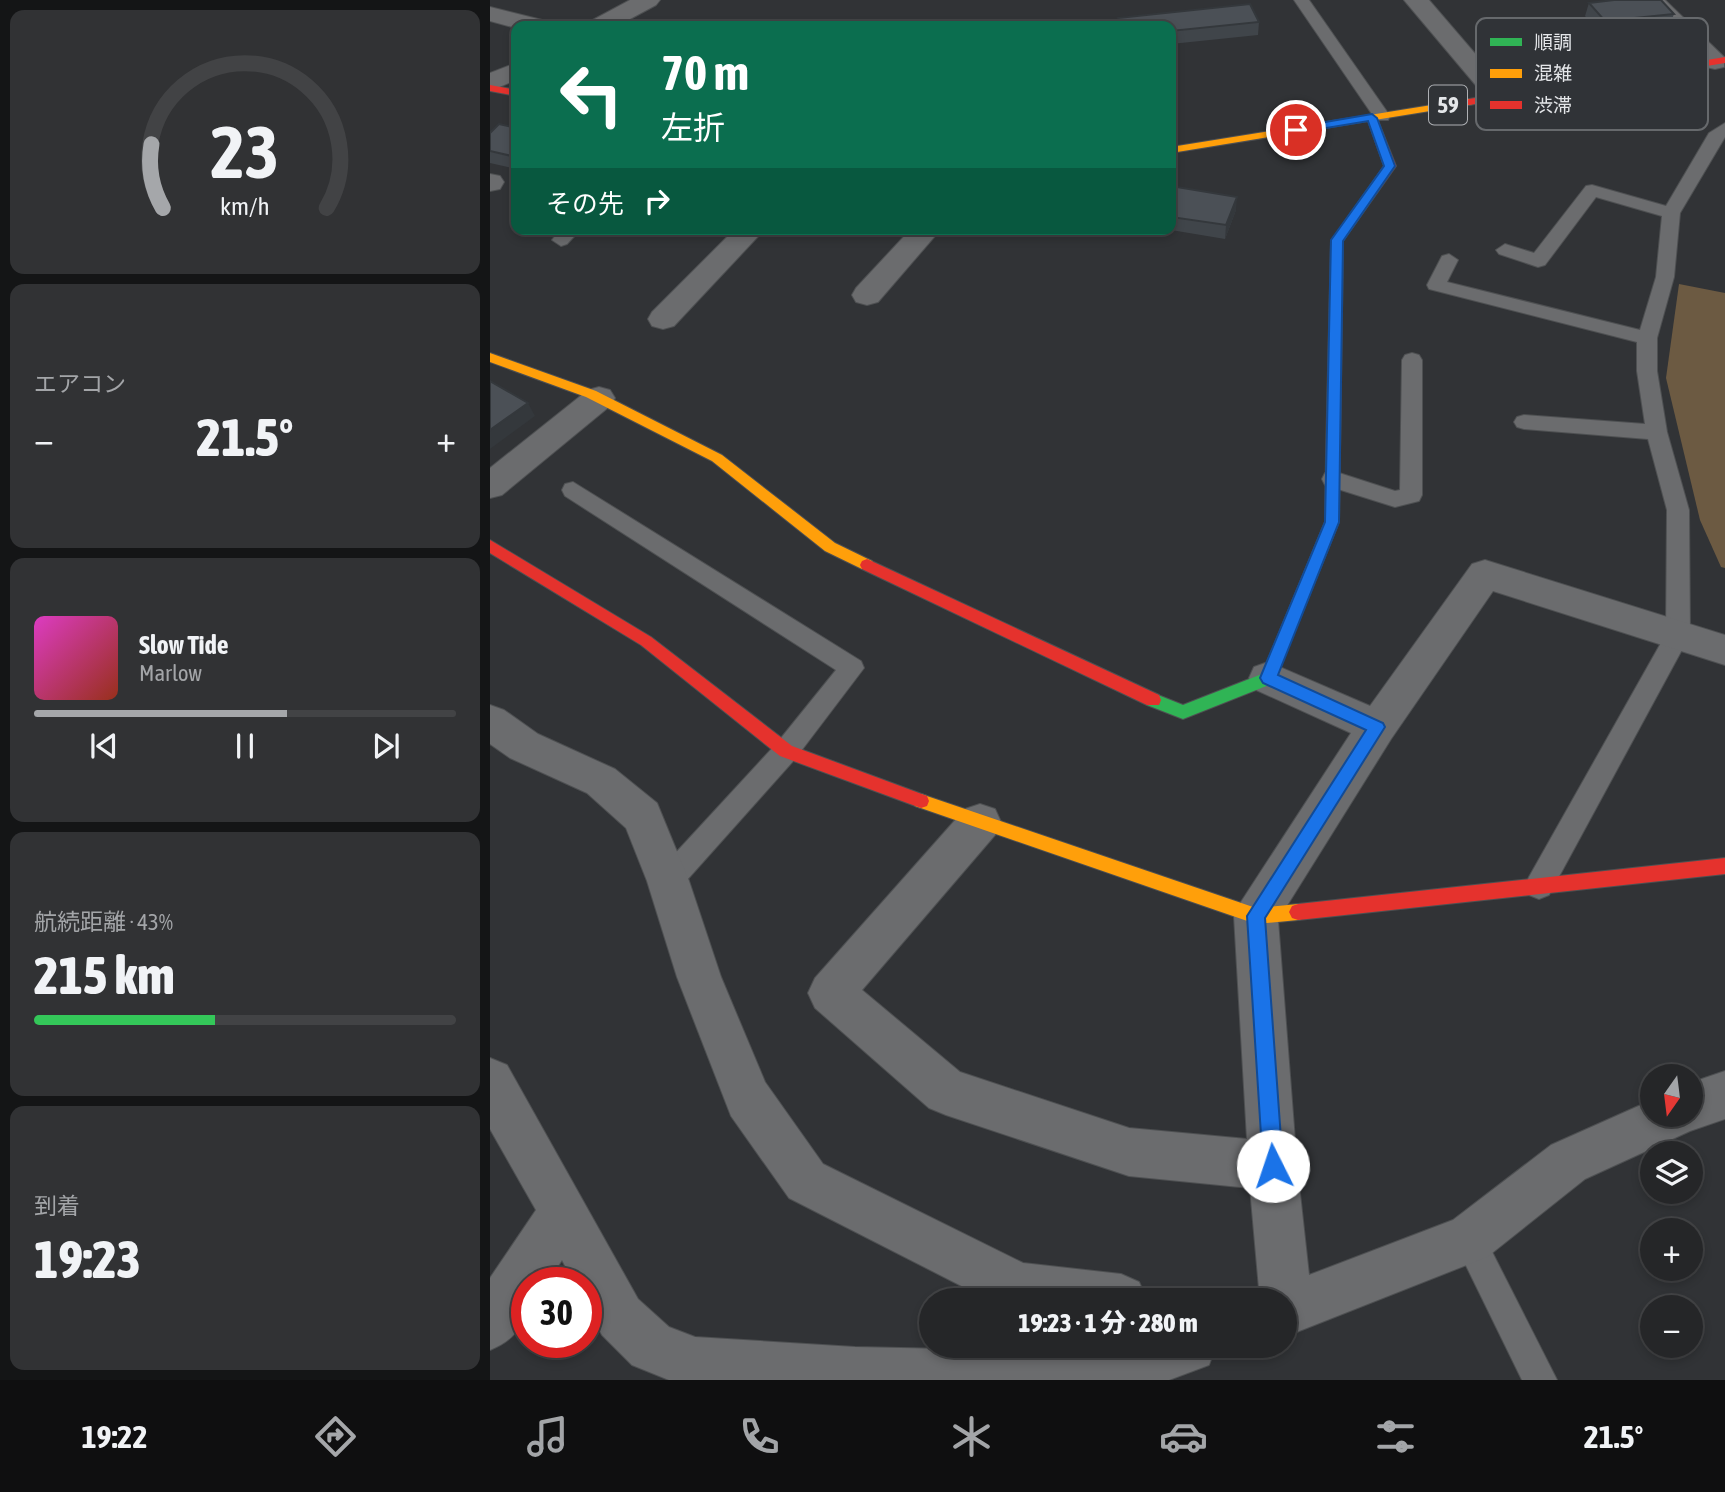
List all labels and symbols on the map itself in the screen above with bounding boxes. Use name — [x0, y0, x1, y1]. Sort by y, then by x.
legend — [1476, 18, 1708, 130]
text: 順調 — [1534, 31, 1572, 53]
text: 混雑 — [1534, 62, 1572, 84]
road number: 59 — [1429, 86, 1467, 124]
text: 渋滞 — [1534, 94, 1572, 116]
pin — [1266, 100, 1326, 160]
north arrow — [1640, 1064, 1703, 1127]
position arrow — [1236, 1129, 1310, 1203]
speed limit sign: 30 — [511, 1267, 602, 1358]

